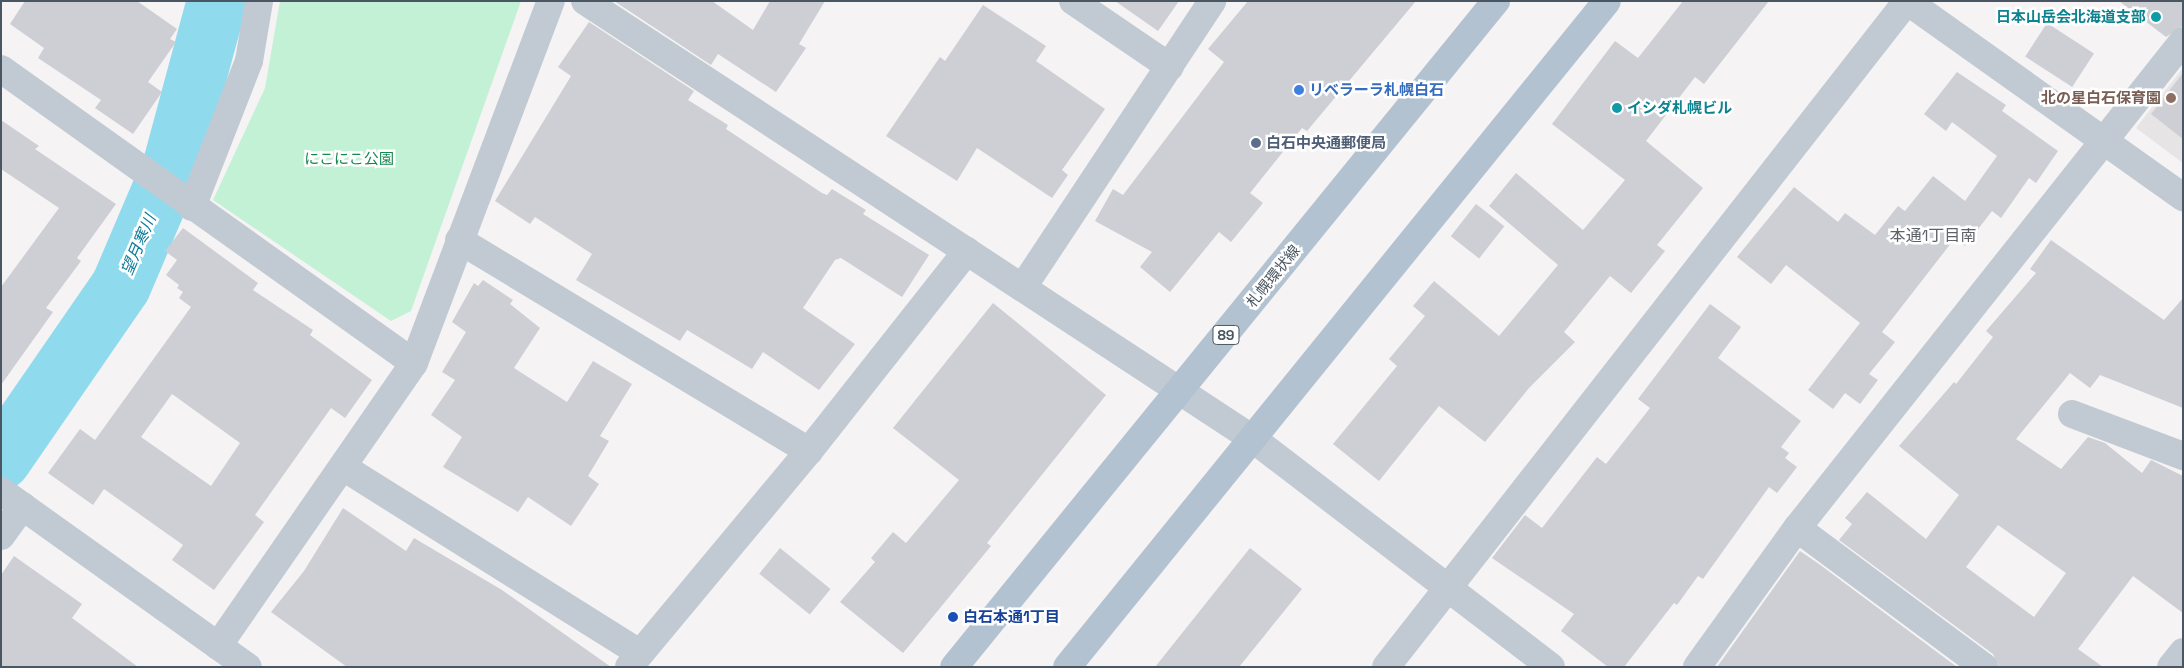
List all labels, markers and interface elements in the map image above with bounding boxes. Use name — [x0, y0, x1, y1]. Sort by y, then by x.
place label: 日本山岳会北海道支部 — [1996, 8, 2146, 26]
marker: 日本山岳会北海道支部 — [2150, 11, 2162, 23]
place label: リベラーラ札幌白石 — [1309, 81, 1444, 99]
marker: リベラーラ札幌白石 — [1293, 84, 1305, 96]
place label: 北の星白石保育園 — [2041, 89, 2161, 107]
marker: 北の星白石保育園 — [2165, 92, 2177, 104]
place label: イシダ札幌ビル — [1627, 99, 1732, 117]
marker: イシダ札幌ビル — [1611, 102, 1623, 114]
place label: 白石中央通郵便局 — [1266, 134, 1386, 152]
marker: 白石中央通郵便局 — [1250, 137, 1262, 149]
park label: にこにこ公園 — [304, 150, 394, 168]
water label: 望月寒川 — [118, 212, 160, 278]
district label: 本通1丁目南 — [1890, 226, 1976, 246]
street label: 札幌環状線 — [1242, 241, 1304, 311]
road number: 89 — [1212, 324, 1240, 346]
place label: 白石本通1丁目 — [963, 608, 1060, 626]
marker: 白石本通1丁目 — [947, 611, 959, 623]

